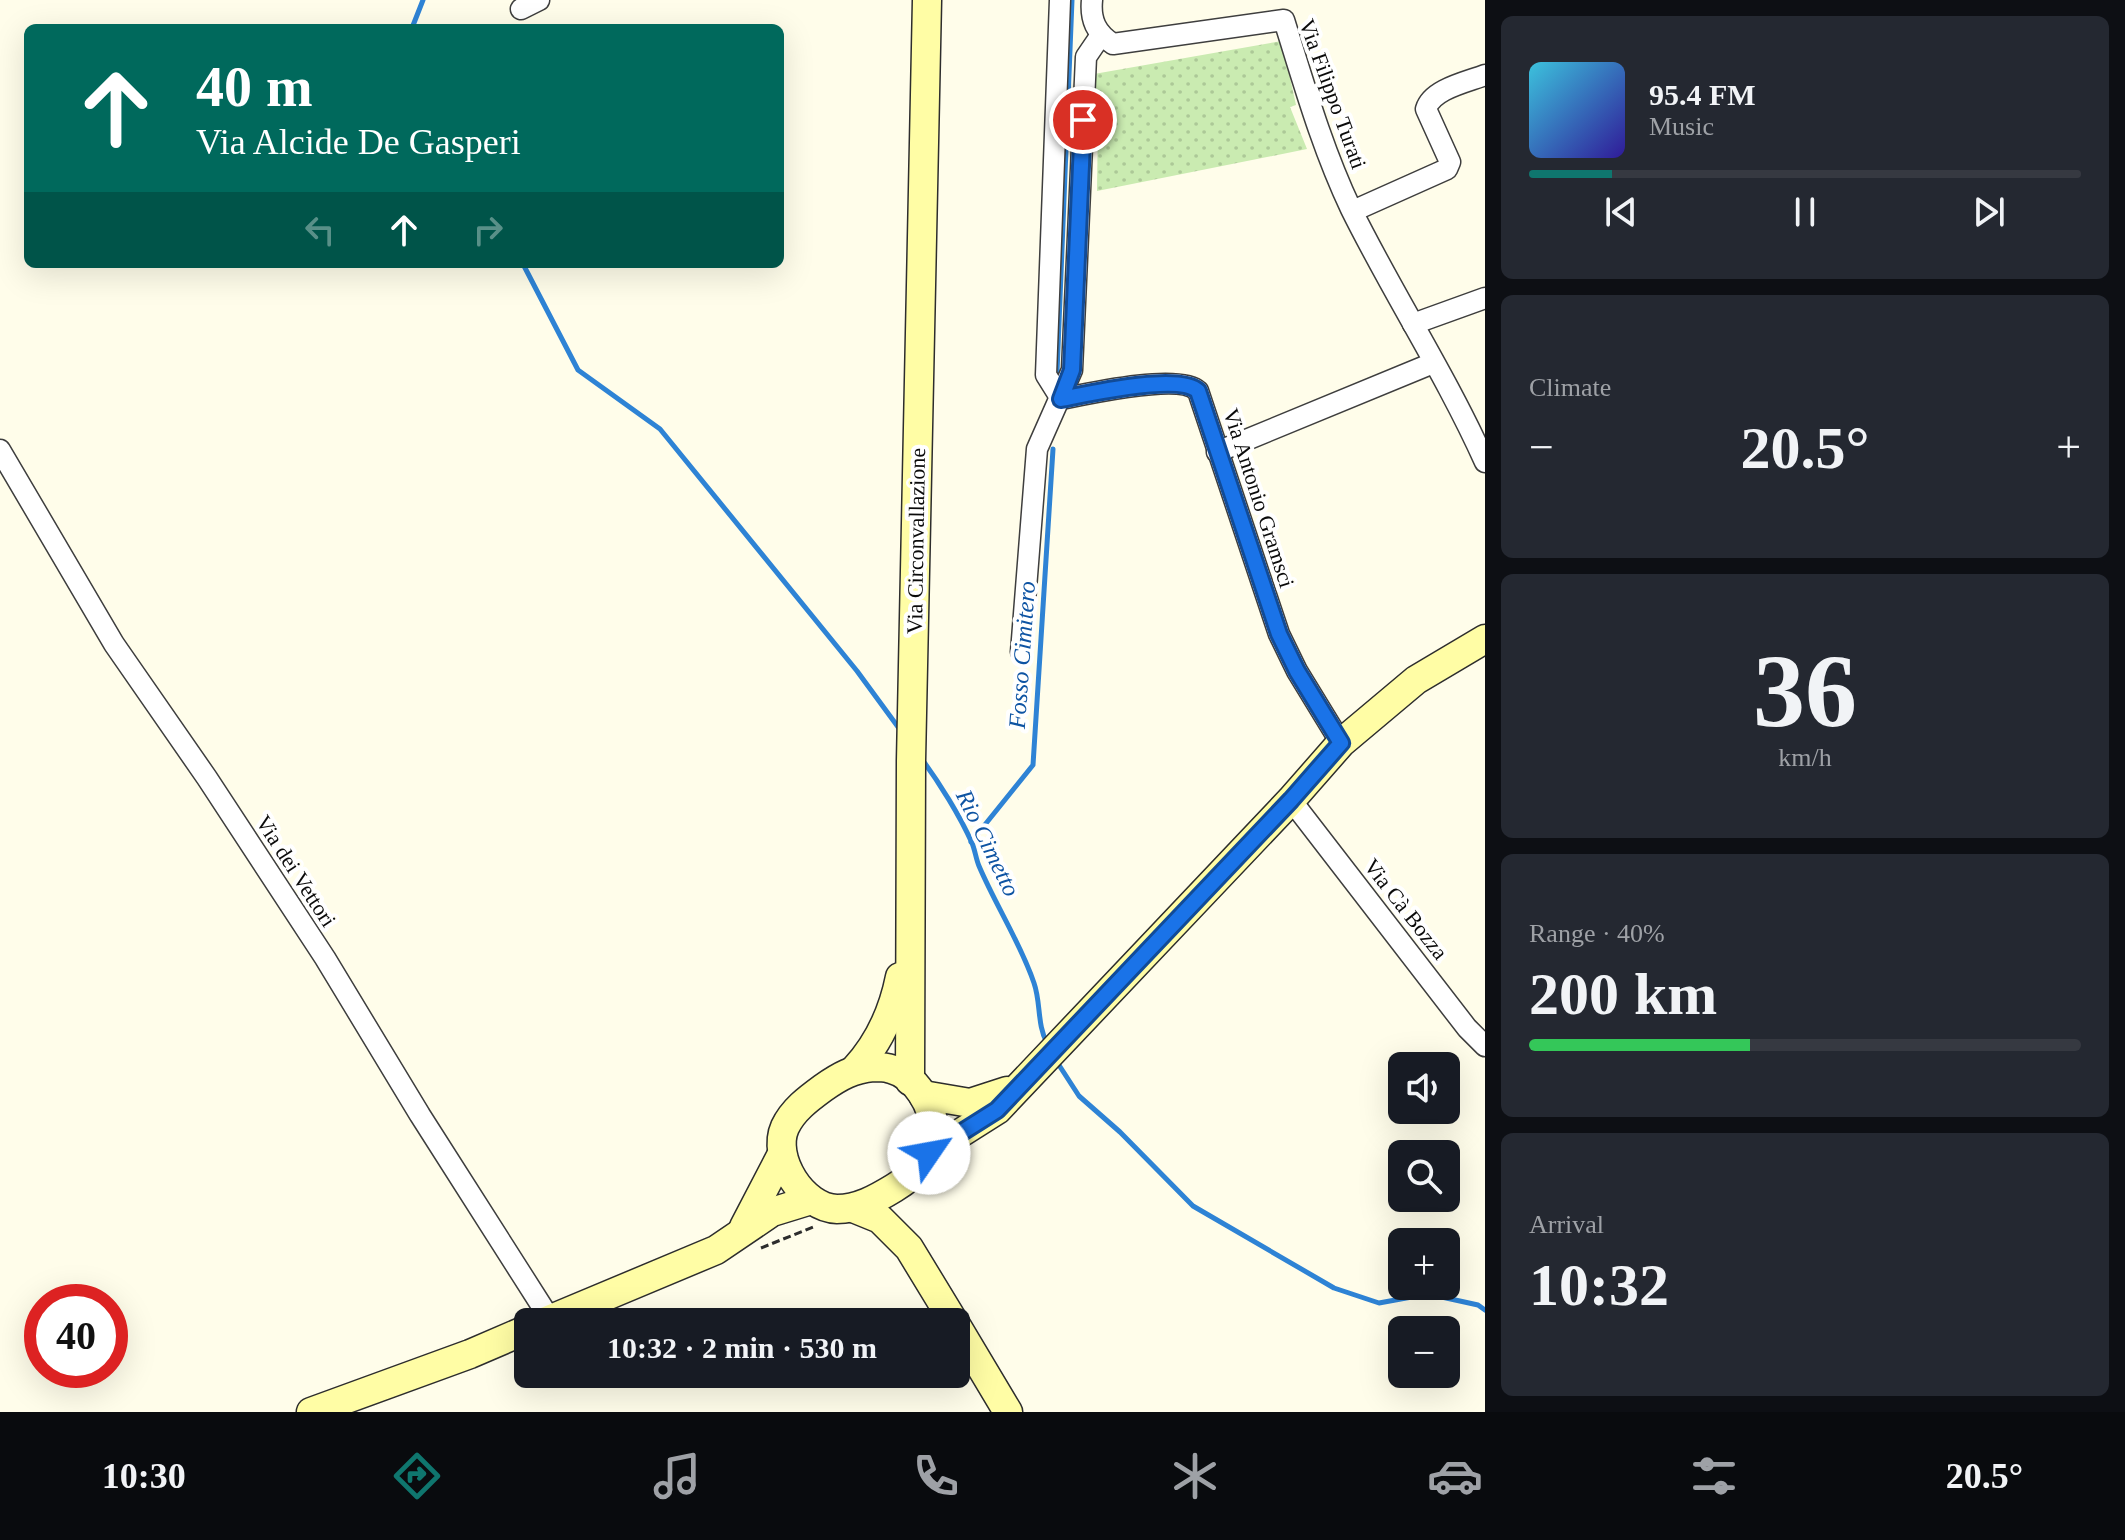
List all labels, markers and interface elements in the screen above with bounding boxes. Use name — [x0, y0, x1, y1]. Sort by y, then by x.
street label: Via Filippo Turati — [1294, 16, 1372, 172]
icon: ahead — [64, 56, 168, 160]
text: 40 m — [196, 56, 313, 118]
text: 95.4 FM — [1649, 78, 1756, 111]
pin — [1049, 86, 1117, 154]
icon: arrive — [1061, 98, 1105, 142]
text: Music — [1649, 112, 1714, 141]
text: Via Alcide De Gasperi — [196, 122, 521, 162]
icon: previous — [1599, 190, 1643, 234]
icon: pause — [1783, 190, 1827, 234]
icon: next — [1967, 190, 2011, 234]
icon: left — [298, 208, 342, 252]
icon: ahead — [382, 208, 426, 252]
icon: right — [466, 208, 510, 252]
text: Climate — [1529, 373, 1611, 402]
street label: Via Antonio Gramsci — [1218, 405, 1300, 591]
text: 20.5° — [1741, 415, 1870, 481]
text: − — [1529, 423, 1554, 472]
text: + — [2056, 423, 2081, 472]
street label: Via Circonvallazione — [902, 448, 930, 634]
water label: Fosso Cimitero — [1004, 580, 1040, 731]
text: 36 — [1753, 633, 1857, 748]
text: km/h — [1778, 743, 1832, 772]
water label: Rio Cimetto — [951, 785, 1025, 901]
street label: Via dei Vettori — [251, 811, 341, 931]
street label: Via Cà Bozza — [1359, 854, 1453, 964]
text: Range · 40% — [1529, 919, 1665, 948]
text: 200 km — [1529, 961, 1717, 1027]
map controls — [1388, 1052, 1460, 1388]
button: sound — [1388, 1052, 1460, 1124]
position arrow — [887, 1111, 971, 1195]
button: search — [1388, 1140, 1460, 1212]
text: Arrival — [1529, 1210, 1604, 1239]
button: + — [1388, 1228, 1460, 1300]
text: 10:32 — [1529, 1252, 1669, 1318]
speed limit sign: 40 — [24, 1284, 128, 1388]
button: − — [1388, 1316, 1460, 1388]
text: 10:32 · 2 min · 530 m — [607, 1331, 877, 1364]
icon: directions — [389, 1448, 445, 1504]
icon: music — [649, 1448, 705, 1504]
icon: phone — [908, 1448, 964, 1504]
icon: climate — [1167, 1448, 1223, 1504]
icon: car — [1427, 1448, 1483, 1504]
icon: filters — [1686, 1448, 1742, 1504]
text: 10:30 — [102, 1456, 186, 1496]
text: 20.5° — [1946, 1456, 2023, 1496]

